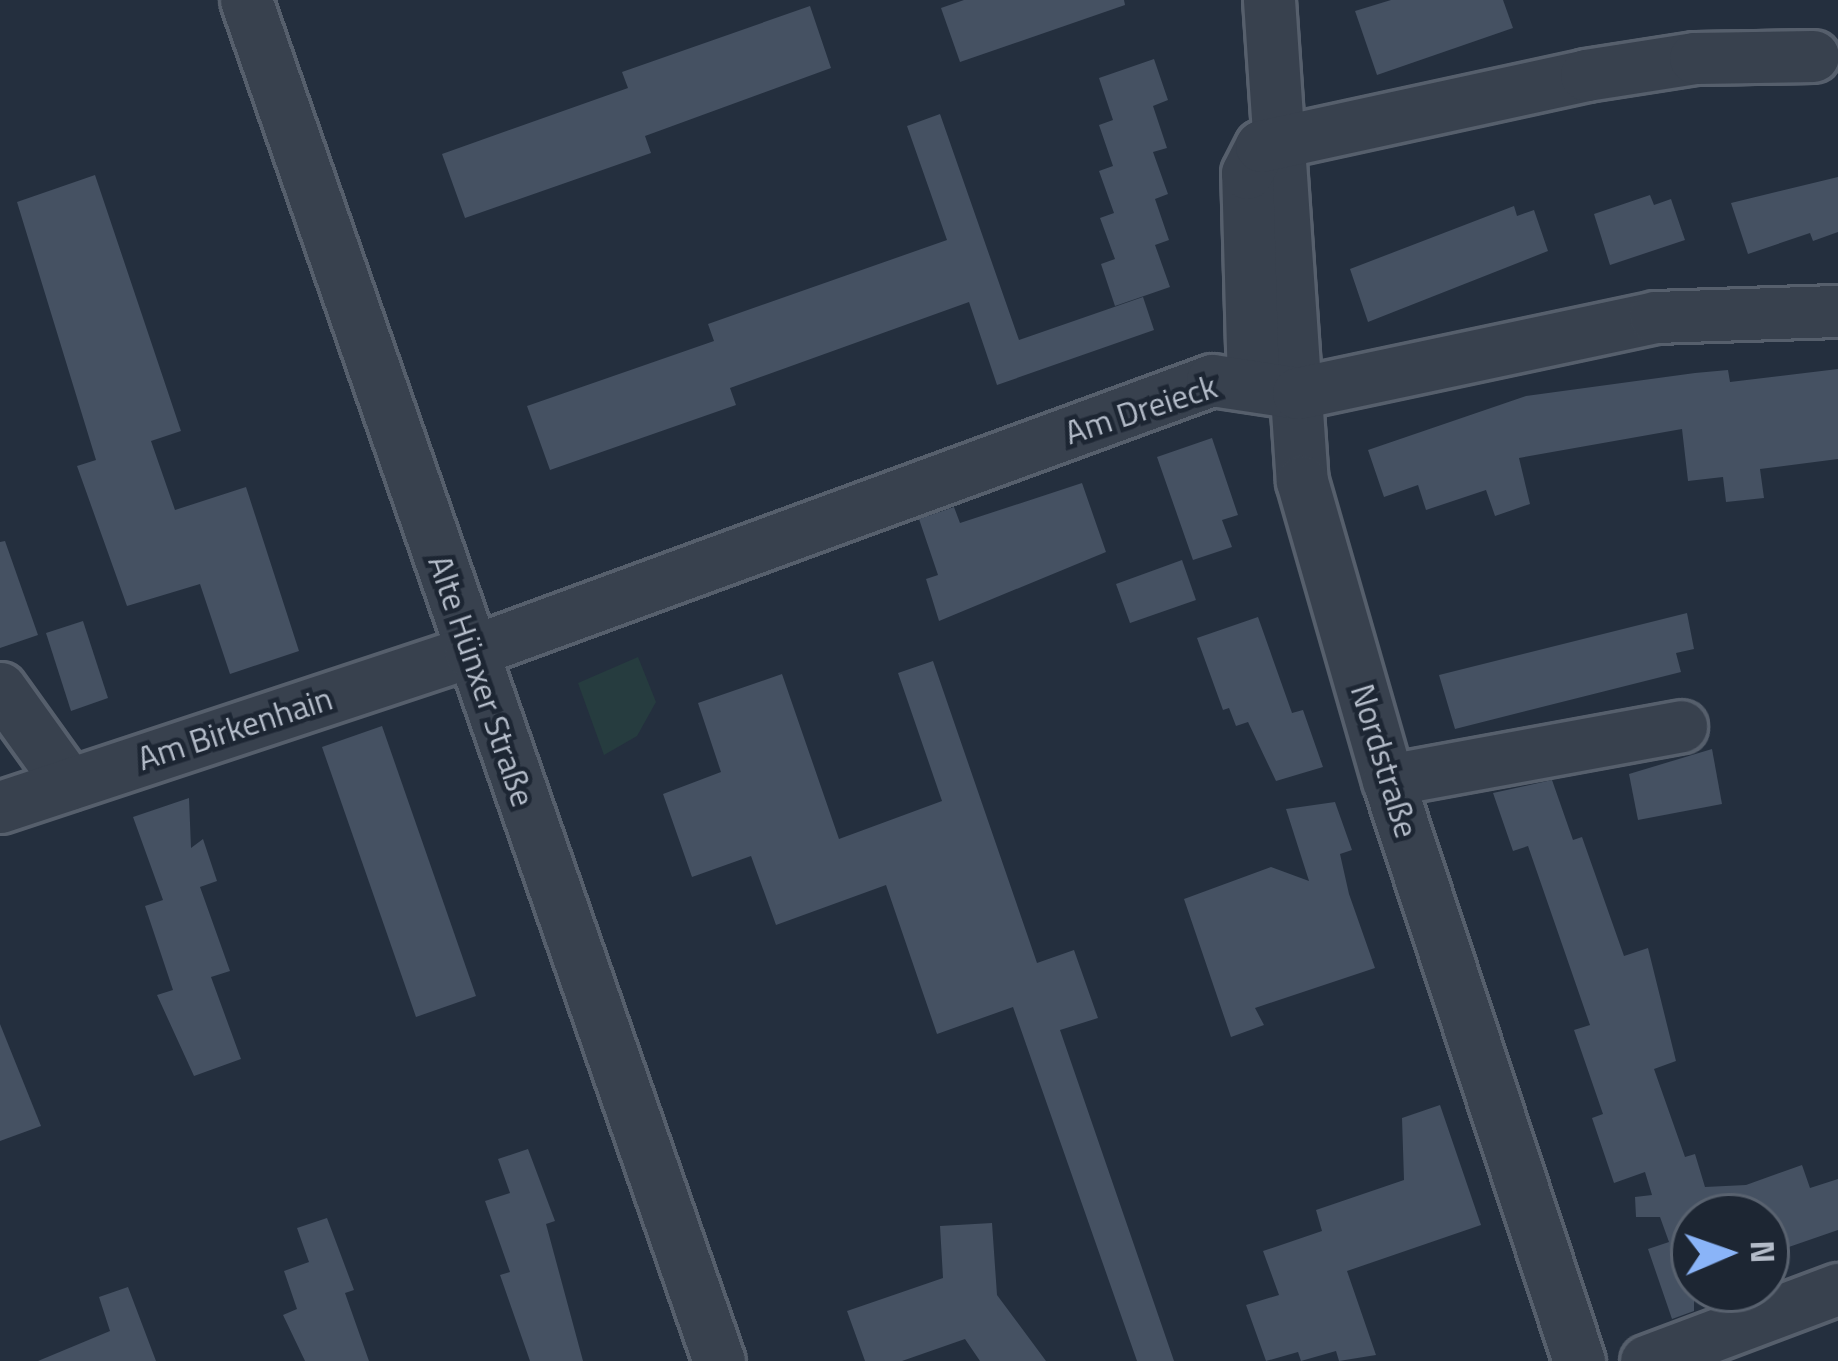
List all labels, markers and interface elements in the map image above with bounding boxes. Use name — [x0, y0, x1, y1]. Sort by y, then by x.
street label: Am Dreieck — [1060, 367, 1222, 453]
street label: Alte Hünxer Straße — [419, 550, 543, 812]
street label: Am Birkenhain — [133, 679, 337, 779]
street label: Nordstraße — [1342, 679, 1426, 843]
north arrow — [1670, 1193, 1790, 1313]
text: N — [1738, 1240, 1788, 1264]

